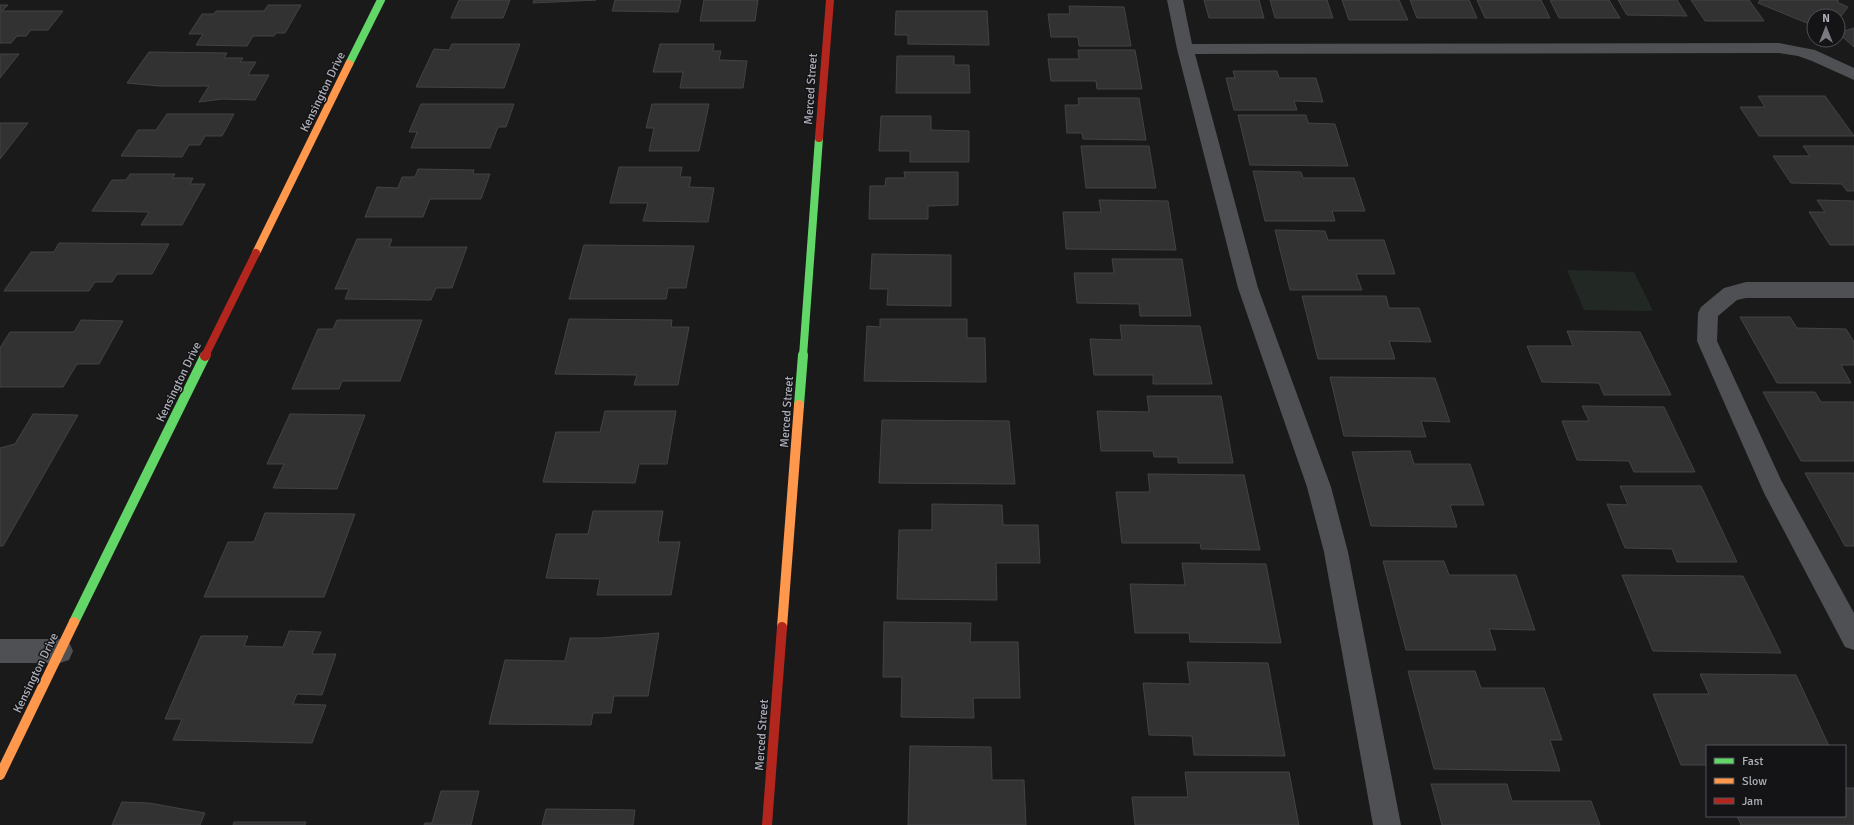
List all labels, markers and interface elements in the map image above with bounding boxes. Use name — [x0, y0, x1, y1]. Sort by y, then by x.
north arrow — [1806, 8, 1846, 48]
text: N — [1822, 12, 1830, 25]
street label: Kensington Drive — [297, 49, 349, 135]
street label: Merced Street — [801, 53, 821, 125]
street label: Kensington Drive — [153, 339, 205, 425]
street label: Merced Street — [777, 376, 797, 448]
street label: Kensington Drive — [10, 630, 62, 716]
street label: Merced Street — [752, 699, 772, 771]
legend — [1706, 745, 1846, 817]
text: Fast — [1742, 754, 1763, 769]
text: Slow — [1742, 774, 1767, 789]
text: Jam — [1742, 794, 1763, 809]

